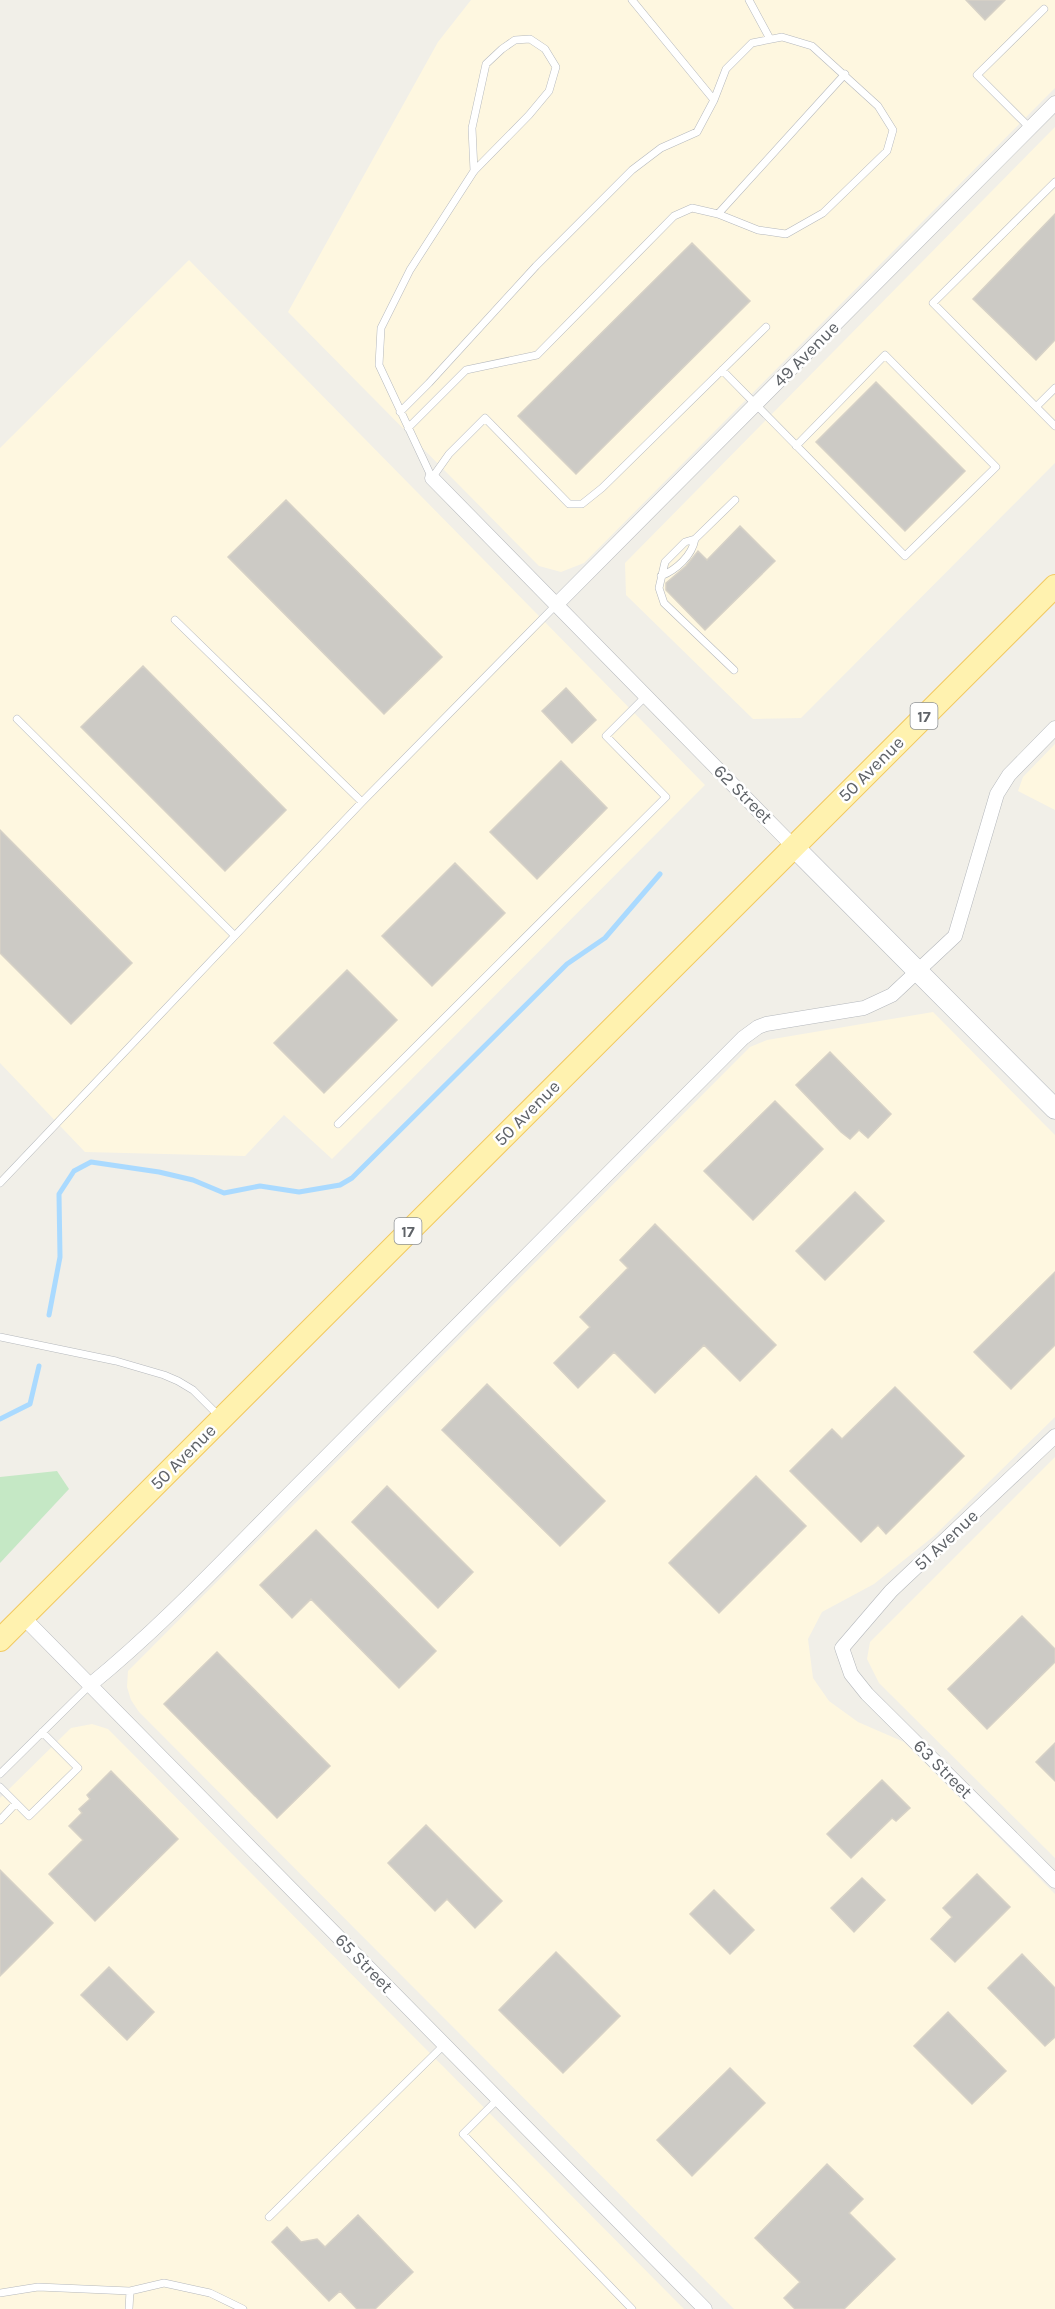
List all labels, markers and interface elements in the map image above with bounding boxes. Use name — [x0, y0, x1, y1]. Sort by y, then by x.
street label: 49 Avenue — [769, 317, 843, 391]
road number: 17 — [910, 703, 938, 729]
street label: 50 Avenue — [833, 731, 909, 807]
street label: 62 Street — [709, 760, 777, 828]
street label: 50 Avenue — [489, 1075, 565, 1151]
road number: 17 — [394, 1218, 422, 1244]
street label: 50 Avenue — [145, 1419, 221, 1495]
street label: 51 Avenue — [909, 1505, 983, 1575]
street label: 63 Street — [909, 1735, 977, 1803]
street label: 65 Street — [330, 1929, 398, 1997]

